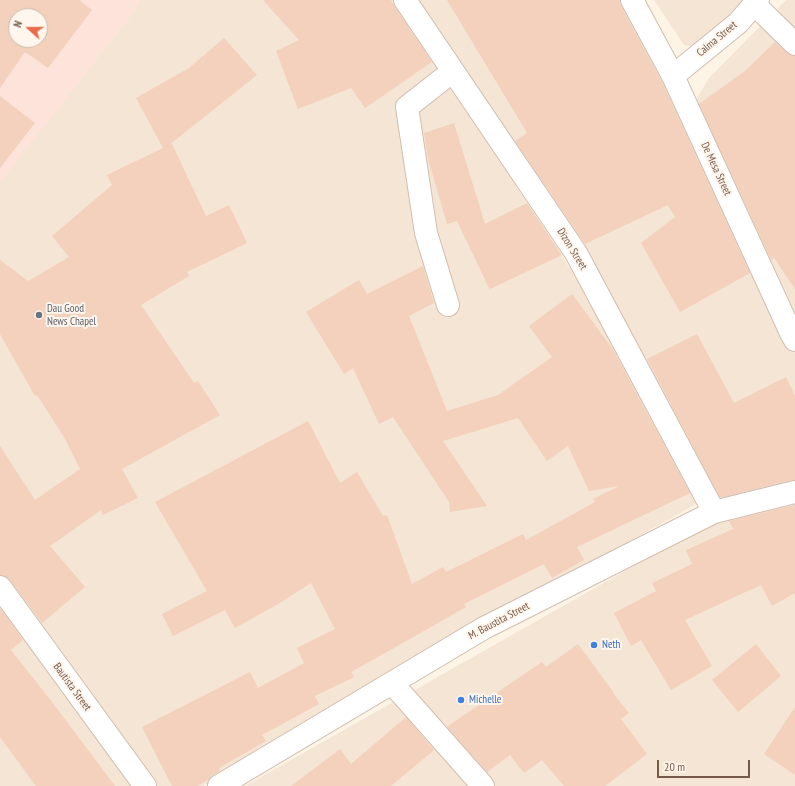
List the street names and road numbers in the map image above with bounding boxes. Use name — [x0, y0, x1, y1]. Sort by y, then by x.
street label: Calma Street — [694, 18, 740, 60]
street label: De Mesa Street — [698, 140, 734, 198]
street label: Dizon Street — [554, 226, 590, 272]
street label: M. Baustita Street — [466, 599, 532, 643]
street label: Bautista Street — [50, 660, 94, 714]

